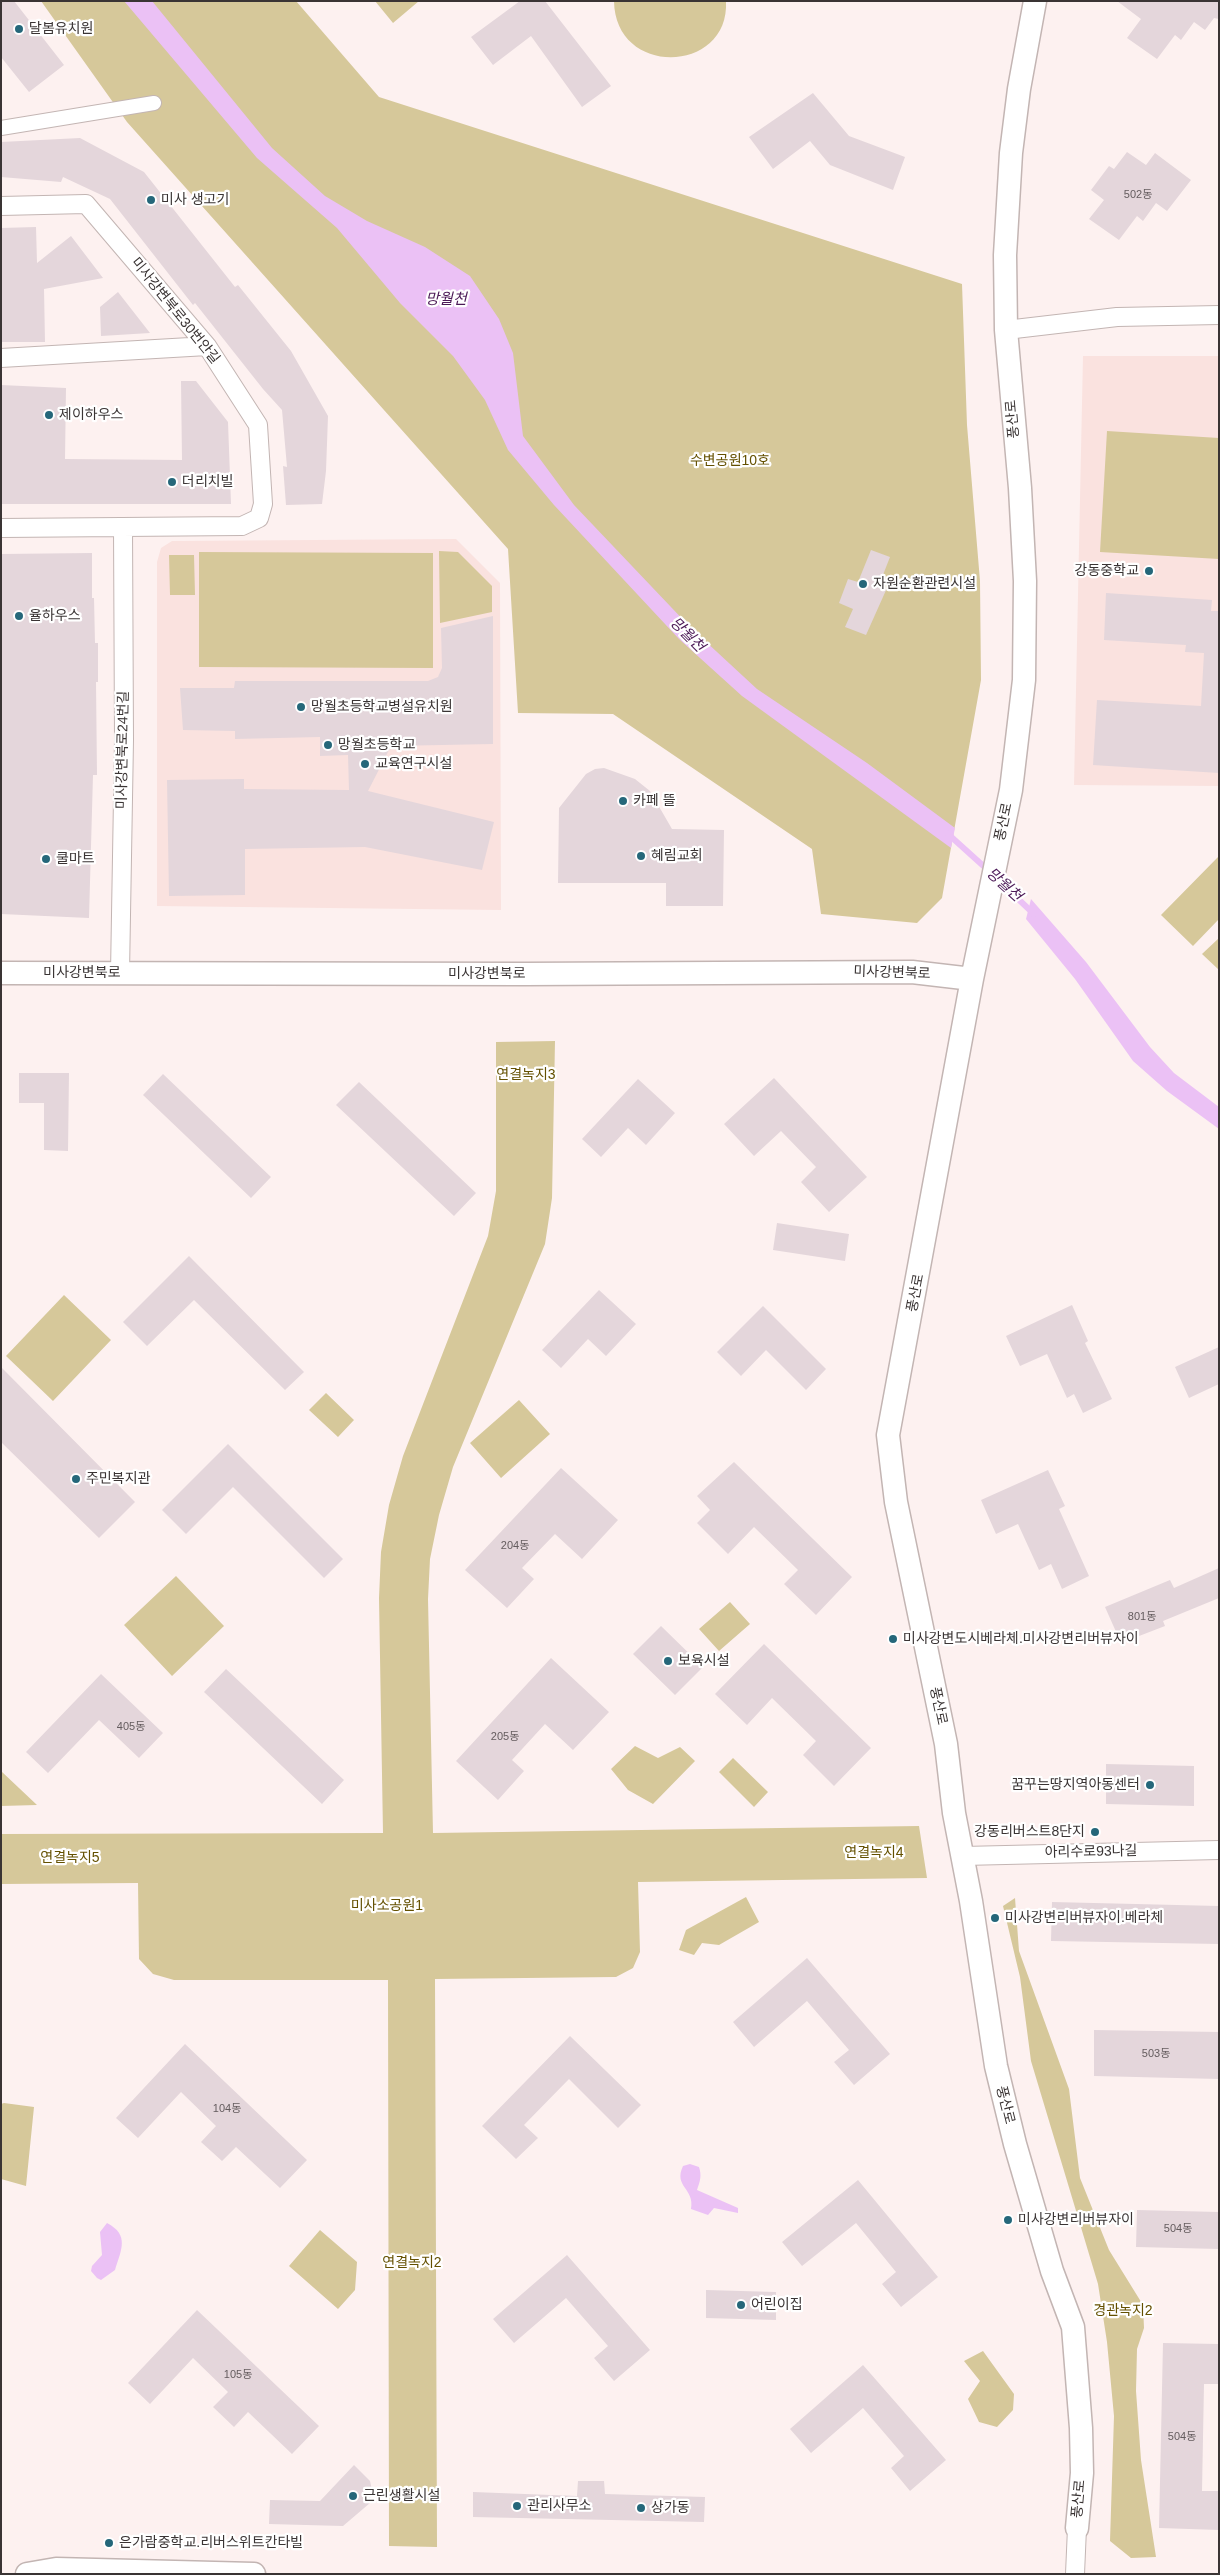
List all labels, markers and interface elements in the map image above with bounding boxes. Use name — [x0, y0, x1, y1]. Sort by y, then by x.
place label: 달봄유치원 — [29, 21, 93, 37]
marker: 달봄유치원 — [13, 23, 25, 35]
house number: 502동 — [1124, 188, 1152, 202]
place label: 미사 생고기 — [161, 192, 229, 208]
marker: 미사 생고기 — [145, 194, 157, 206]
street label: 미사강변북로30번안길 — [127, 255, 223, 367]
water label: 망월천 — [425, 291, 467, 309]
street label: 풍산로 — [1003, 399, 1023, 439]
place label: 제이하우스 — [59, 407, 123, 423]
marker: 제이하우스 — [43, 409, 55, 421]
park label: 수변공원10호 — [690, 453, 770, 469]
place label: 더리치빌 — [182, 474, 234, 490]
marker: 더리치빌 — [166, 476, 178, 488]
place label: 강동중학교 — [1075, 563, 1139, 579]
marker: 강동중학교 — [1143, 565, 1155, 577]
place label: 자원순환관련시설 — [873, 576, 976, 592]
marker: 자원순환관련시설 — [857, 578, 869, 590]
place label: 율하우스 — [29, 608, 81, 624]
marker: 율하우스 — [13, 610, 25, 622]
water label: 망월천 — [666, 614, 708, 656]
street label: 미사강변북로24번길 — [114, 691, 132, 809]
place label: 망월초등학교병설유치원 — [311, 699, 453, 715]
marker: 망월초등학교병설유치원 — [295, 701, 307, 713]
place label: 망월초등학교 — [338, 737, 415, 753]
marker: 망월초등학교 — [322, 739, 334, 751]
place label: 교육연구시설 — [375, 756, 452, 772]
marker: 교육연구시설 — [359, 758, 371, 770]
place label: 카페 뜰 — [633, 793, 676, 809]
marker: 카페 뜰 — [617, 795, 629, 807]
street label: 풍산로 — [992, 801, 1016, 843]
place label: 혜림교회 — [651, 848, 703, 864]
marker: 혜림교회 — [635, 850, 647, 862]
place label: 쿨마트 — [56, 851, 95, 867]
marker: 쿨마트 — [40, 853, 52, 865]
water label: 망월천 — [983, 864, 1025, 906]
street label: 미사강변북로 — [853, 963, 931, 983]
street label: 미사강변북로 — [43, 965, 121, 981]
street label: 미사강변북로 — [448, 966, 526, 982]
park label: 연결녹지3 — [496, 1067, 556, 1083]
street label: 풍산로 — [904, 1272, 928, 1314]
place label: 주민복지관 — [86, 1471, 150, 1487]
marker: 주민복지관 — [70, 1473, 82, 1485]
house number: 204동 — [501, 1539, 529, 1553]
house number: 801동 — [1128, 1610, 1156, 1624]
place label: 미사강변도시베라체.미사강변리버뷰자이 — [903, 1631, 1139, 1647]
marker: 미사강변도시베라체.미사강변리버뷰자이 — [887, 1633, 899, 1645]
place label: 보육시설 — [678, 1653, 730, 1669]
marker: 보육시설 — [662, 1655, 674, 1667]
street label: 풍산로 — [926, 1685, 950, 1727]
house number: 405동 — [117, 1720, 145, 1734]
house number: 205동 — [491, 1730, 519, 1744]
place label: 꿈꾸는땅지역아동센터 — [1011, 1777, 1140, 1793]
marker: 꿈꾸는땅지역아동센터 — [1144, 1779, 1156, 1791]
place label: 강동리버스트8단지 — [974, 1824, 1085, 1840]
marker: 강동리버스트8단지 — [1089, 1826, 1101, 1838]
street label: 아리수로93나길 — [1044, 1843, 1138, 1861]
park label: 연결녹지4 — [844, 1845, 904, 1861]
park label: 연결녹지5 — [40, 1850, 100, 1866]
park label: 미사소공원1 — [351, 1898, 423, 1914]
place label: 미사강변리버뷰자이.베라체 — [1005, 1910, 1163, 1926]
marker: 미사강변리버뷰자이.베라체 — [989, 1912, 1001, 1924]
house number: 503동 — [1142, 2047, 1170, 2061]
street label: 풍산로 — [992, 2084, 1018, 2126]
house number: 104동 — [213, 2102, 241, 2116]
place label: 미사강변리버뷰자이 — [1018, 2212, 1134, 2228]
marker: 미사강변리버뷰자이 — [1002, 2214, 1014, 2226]
house number: 504동 — [1164, 2222, 1192, 2236]
park label: 연결녹지2 — [382, 2255, 442, 2271]
place label: 어린이집 — [751, 2297, 803, 2313]
marker: 어린이집 — [735, 2299, 747, 2311]
park label: 경관녹지2 — [1093, 2303, 1153, 2319]
house number: 105동 — [224, 2368, 252, 2382]
house number: 504동 — [1168, 2430, 1196, 2444]
street label: 풍산로 — [1069, 2479, 1089, 2519]
place label: 근린생활시설 — [363, 2488, 440, 2504]
marker: 근린생활시설 — [347, 2490, 359, 2502]
place label: 관리사무소 — [527, 2498, 591, 2514]
marker: 관리사무소 — [511, 2500, 523, 2512]
place label: 상가동 — [651, 2500, 690, 2516]
marker: 상가동 — [635, 2502, 647, 2514]
place label: 은가람중학교.리버스위트칸타빌 — [119, 2535, 303, 2551]
marker: 은가람중학교.리버스위트칸타빌 — [103, 2537, 115, 2549]

